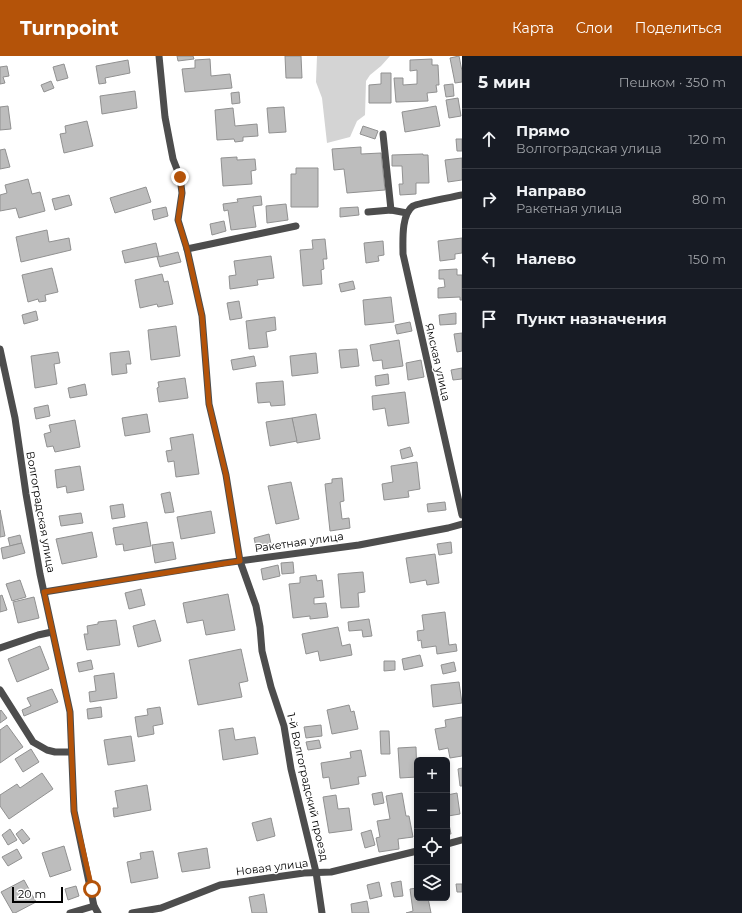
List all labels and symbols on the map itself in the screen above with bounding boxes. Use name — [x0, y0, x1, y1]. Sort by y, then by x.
route end — [171, 168, 189, 186]
street label: Ямская улица — [422, 322, 454, 402]
street label: Волгоградская улица — [23, 450, 59, 574]
street label: Ракетная улица — [254, 529, 344, 555]
street label: 1-й Волгоградский проезд — [284, 712, 332, 862]
street label: Новая улица — [235, 856, 309, 878]
route start — [83, 880, 101, 898]
scale bar — [12, 885, 63, 904]

